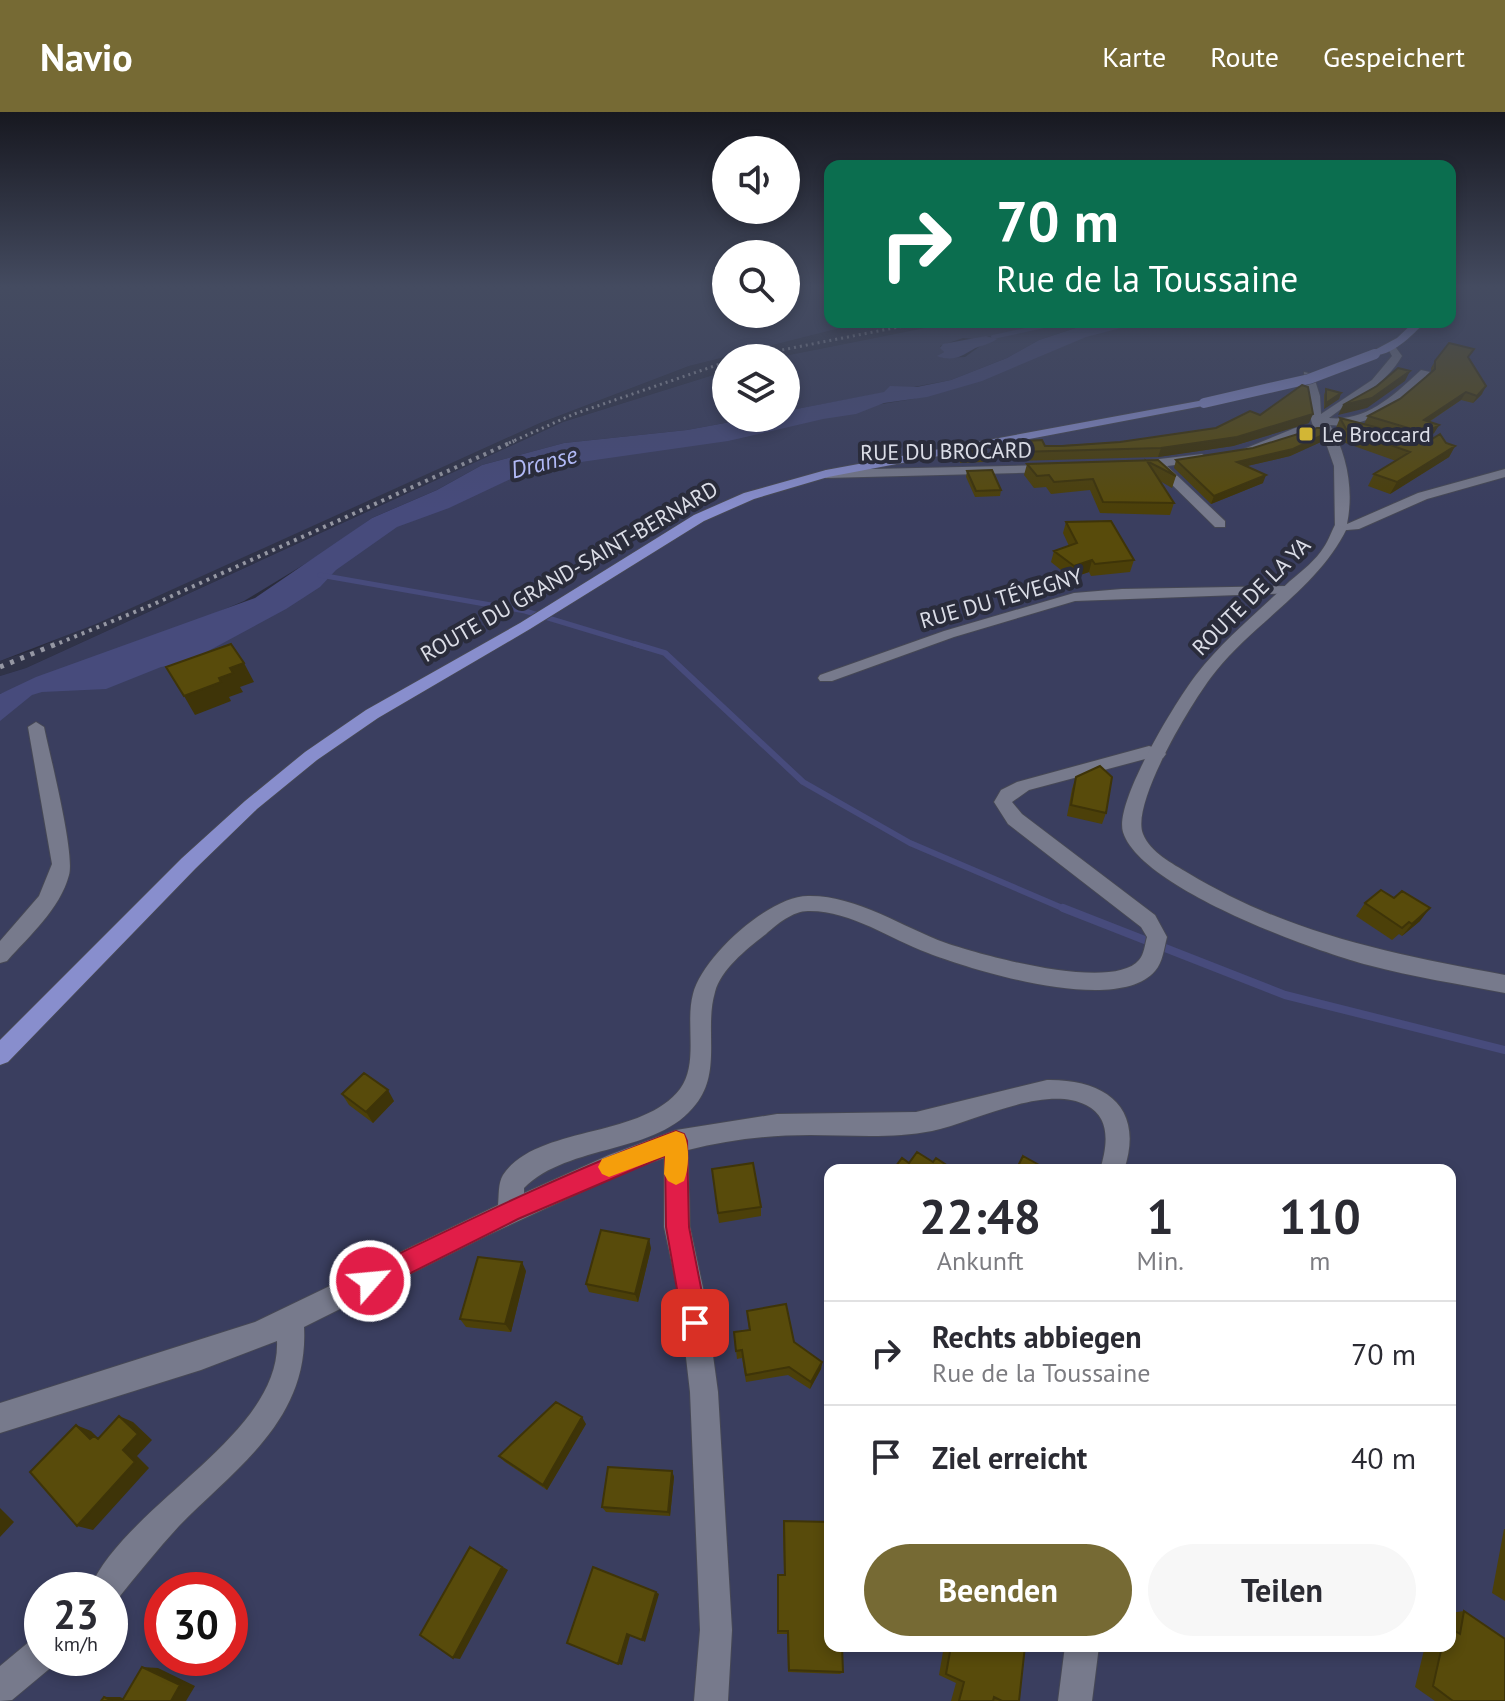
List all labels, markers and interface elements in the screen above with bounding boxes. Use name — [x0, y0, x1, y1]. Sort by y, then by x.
text: Navio — [40, 32, 133, 81]
text: Karte — [1102, 38, 1166, 75]
text: Route — [1210, 38, 1279, 75]
text: Gespeichert — [1323, 38, 1465, 75]
map controls — [712, 136, 800, 432]
button: sound — [712, 136, 800, 224]
text: 70 m — [996, 185, 1119, 257]
icon: right — [864, 192, 968, 296]
button: search — [712, 240, 800, 328]
text: Rue de la Toussaine — [996, 255, 1298, 302]
button: layers — [712, 344, 800, 432]
place label: Le Broccard — [1322, 420, 1431, 448]
marker: Le Broccard — [1297, 425, 1315, 443]
street label: RUE DU BROCARD — [860, 436, 1032, 466]
water label: Dranse — [507, 439, 581, 485]
street label: ROUTE DU GRAND-SAINT-BERNARD — [415, 474, 723, 668]
street label: ROUTE DE LA YA — [1186, 531, 1316, 661]
street label: RUE DU TÉVEGNY — [916, 561, 1086, 635]
text: 22:48 — [919, 1185, 1041, 1247]
text: 1 — [1146, 1185, 1174, 1247]
text: 110 — [1279, 1185, 1361, 1247]
position arrow — [328, 1239, 412, 1323]
text: Ankunft — [937, 1244, 1024, 1277]
text: Min. — [1136, 1244, 1184, 1277]
text: m — [1309, 1244, 1330, 1277]
pin — [661, 1289, 729, 1357]
icon: arrive — [673, 1301, 717, 1345]
text: Rechts abbiegen — [932, 1317, 1142, 1356]
icon: right — [864, 1331, 908, 1375]
text: 70 m — [1351, 1334, 1416, 1373]
text: Rue de la Toussaine — [932, 1356, 1150, 1389]
icon: arrive — [864, 1435, 908, 1479]
text: Ziel erreicht — [932, 1438, 1087, 1477]
text: 40 m — [1351, 1438, 1416, 1477]
button: Beenden — [864, 1544, 1132, 1636]
button: Teilen — [1148, 1544, 1416, 1636]
speed limit sign: 30 — [144, 1572, 248, 1676]
text: 23 — [53, 1588, 99, 1640]
text: km/h — [54, 1631, 98, 1657]

